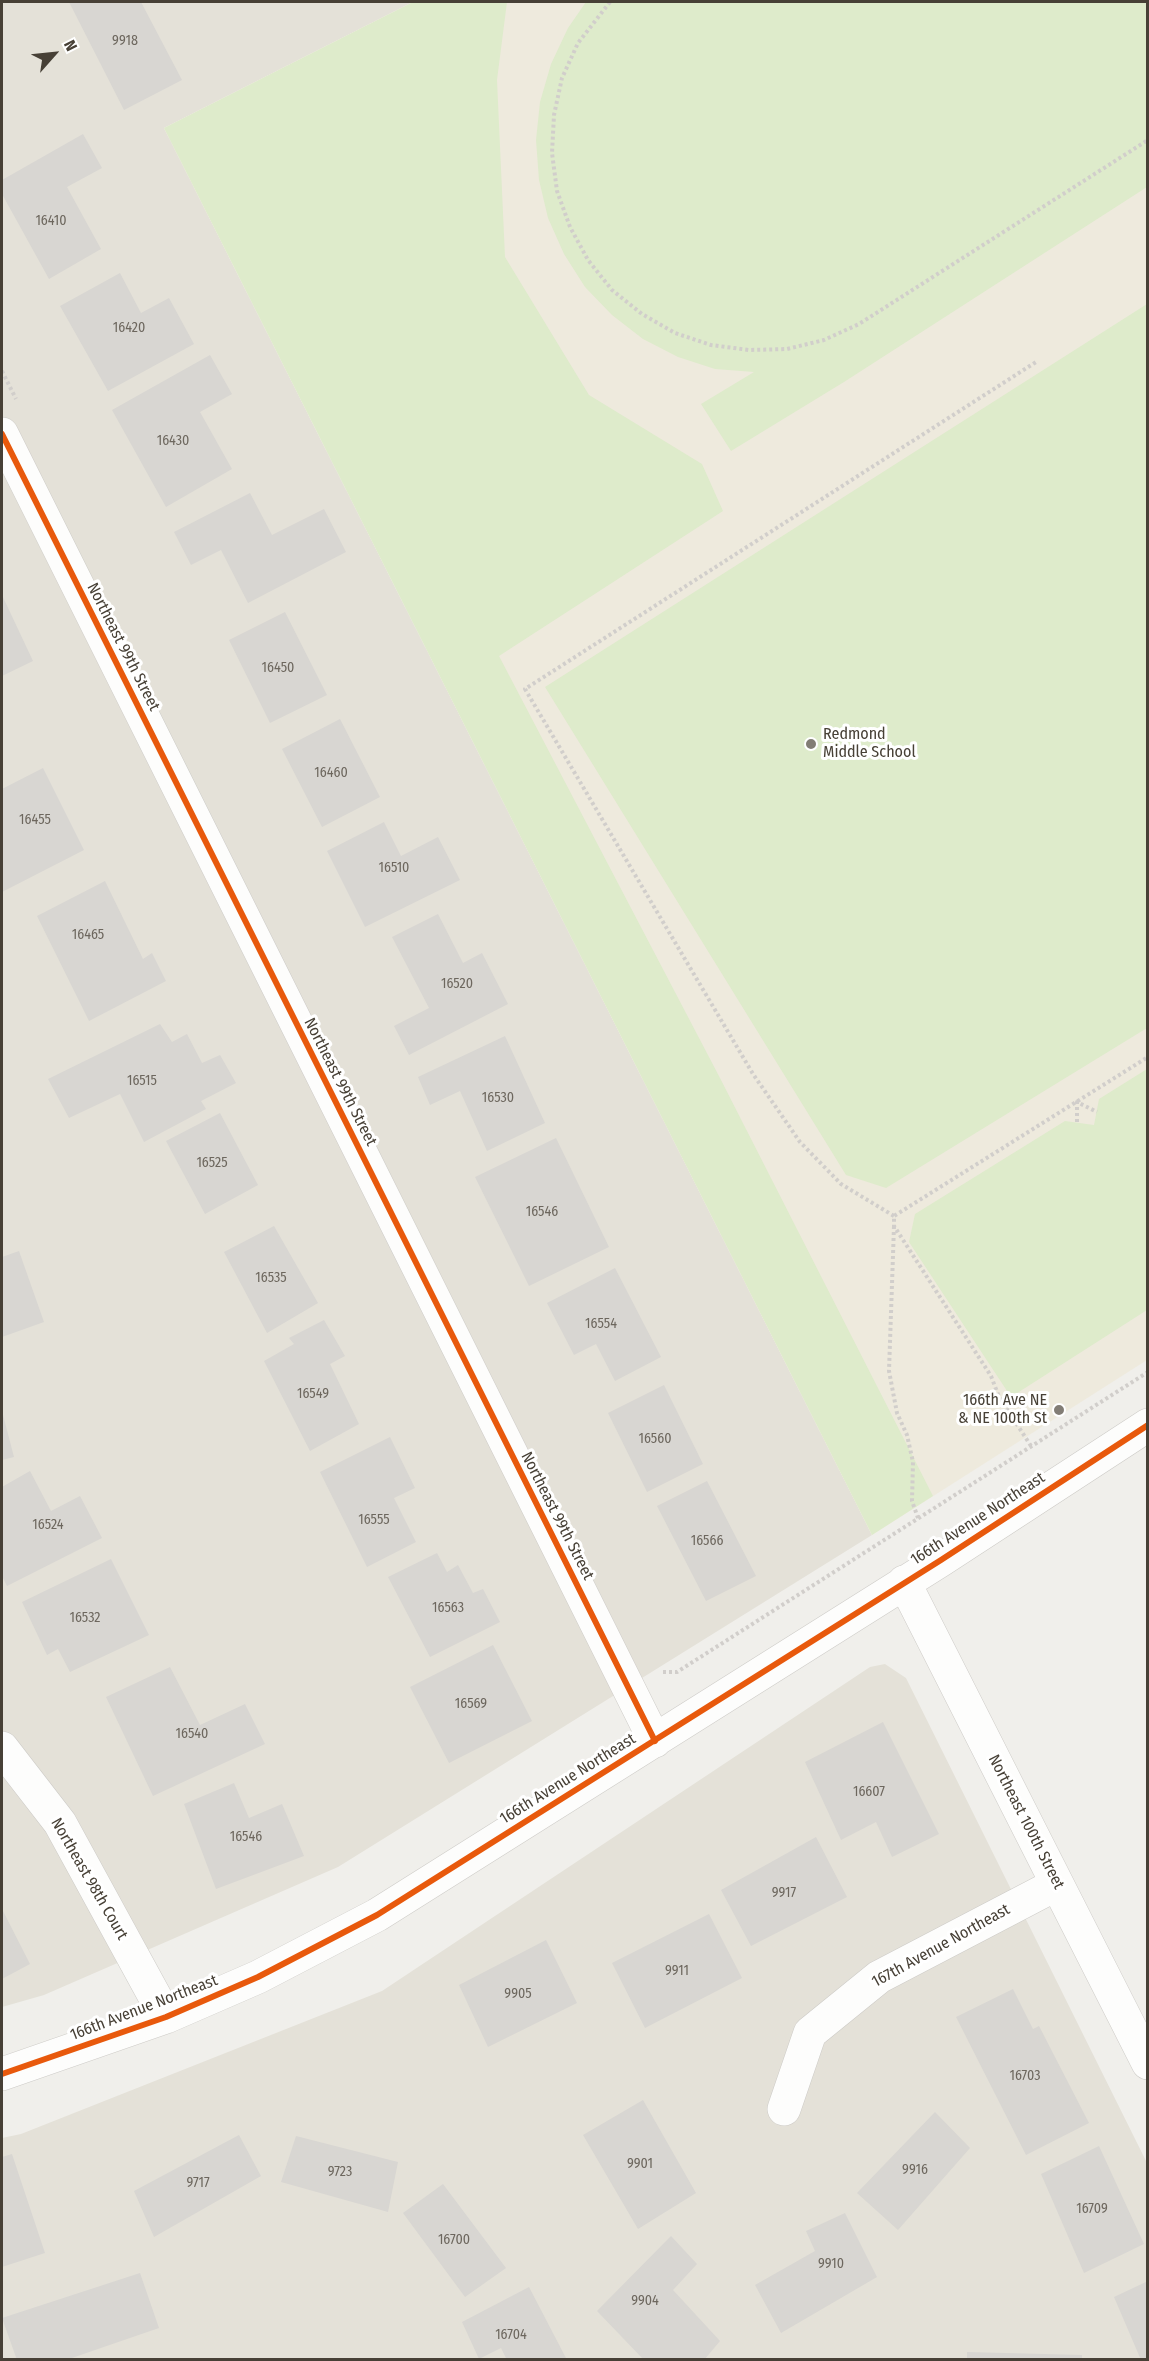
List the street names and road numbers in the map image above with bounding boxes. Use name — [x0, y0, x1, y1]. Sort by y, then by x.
street label: Northeast 99th Street — [82, 580, 164, 714]
street label: Northeast 99th Street — [299, 1015, 381, 1149]
street label: Northeast 99th Street — [516, 1449, 598, 1583]
street label: 166th Avenue Northeast — [907, 1468, 1049, 1570]
street label: 166th Avenue Northeast — [497, 1729, 639, 1829]
street label: Northeast 100th Street — [984, 1752, 1068, 1892]
street label: Northeast 98th Court — [46, 1815, 132, 1943]
street label: 167th Avenue Northeast — [869, 1900, 1013, 1992]
street label: 166th Avenue Northeast — [68, 1971, 220, 2045]

